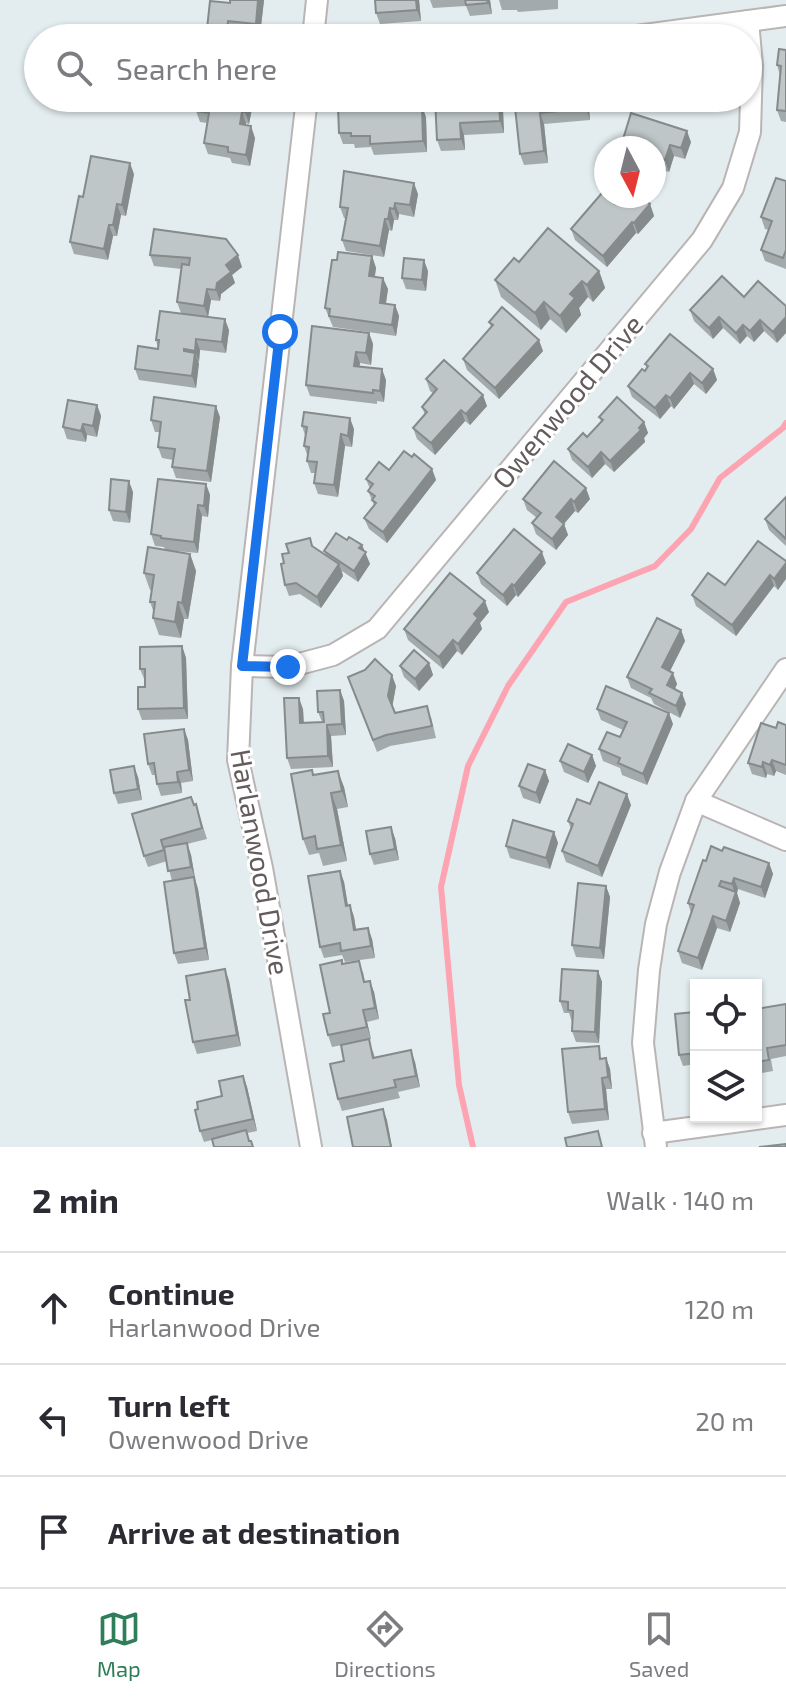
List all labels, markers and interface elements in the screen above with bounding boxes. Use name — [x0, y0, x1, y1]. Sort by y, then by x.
search box — [24, 24, 762, 112]
icon: search — [52, 46, 96, 90]
text: Search here — [116, 50, 277, 86]
north arrow — [594, 136, 666, 208]
street label: Owenwood Drive — [484, 307, 650, 495]
route start — [262, 314, 298, 350]
route end — [270, 649, 306, 685]
street label: Harlanwood Drive — [224, 746, 298, 978]
map controls — [690, 979, 762, 1123]
button: locate — [690, 979, 762, 1051]
button: layers — [690, 1051, 762, 1123]
text: 2 min — [32, 1179, 119, 1220]
text: Walk · 140 m — [606, 1184, 754, 1215]
text: Continue — [108, 1275, 235, 1311]
icon: ahead — [32, 1286, 76, 1330]
text: 120 m — [685, 1293, 754, 1324]
text: Harlanwood Drive — [108, 1311, 320, 1342]
text: Turn left — [108, 1387, 230, 1423]
icon: left — [32, 1398, 76, 1442]
text: 20 m — [695, 1405, 754, 1436]
text: Owenwood Drive — [108, 1423, 309, 1454]
icon: arrive — [32, 1510, 76, 1554]
text: Arrive at destination — [108, 1514, 400, 1550]
tab: Map — [97, 1607, 141, 1681]
tab: Directions — [334, 1607, 436, 1681]
tab: Saved — [629, 1607, 689, 1681]

